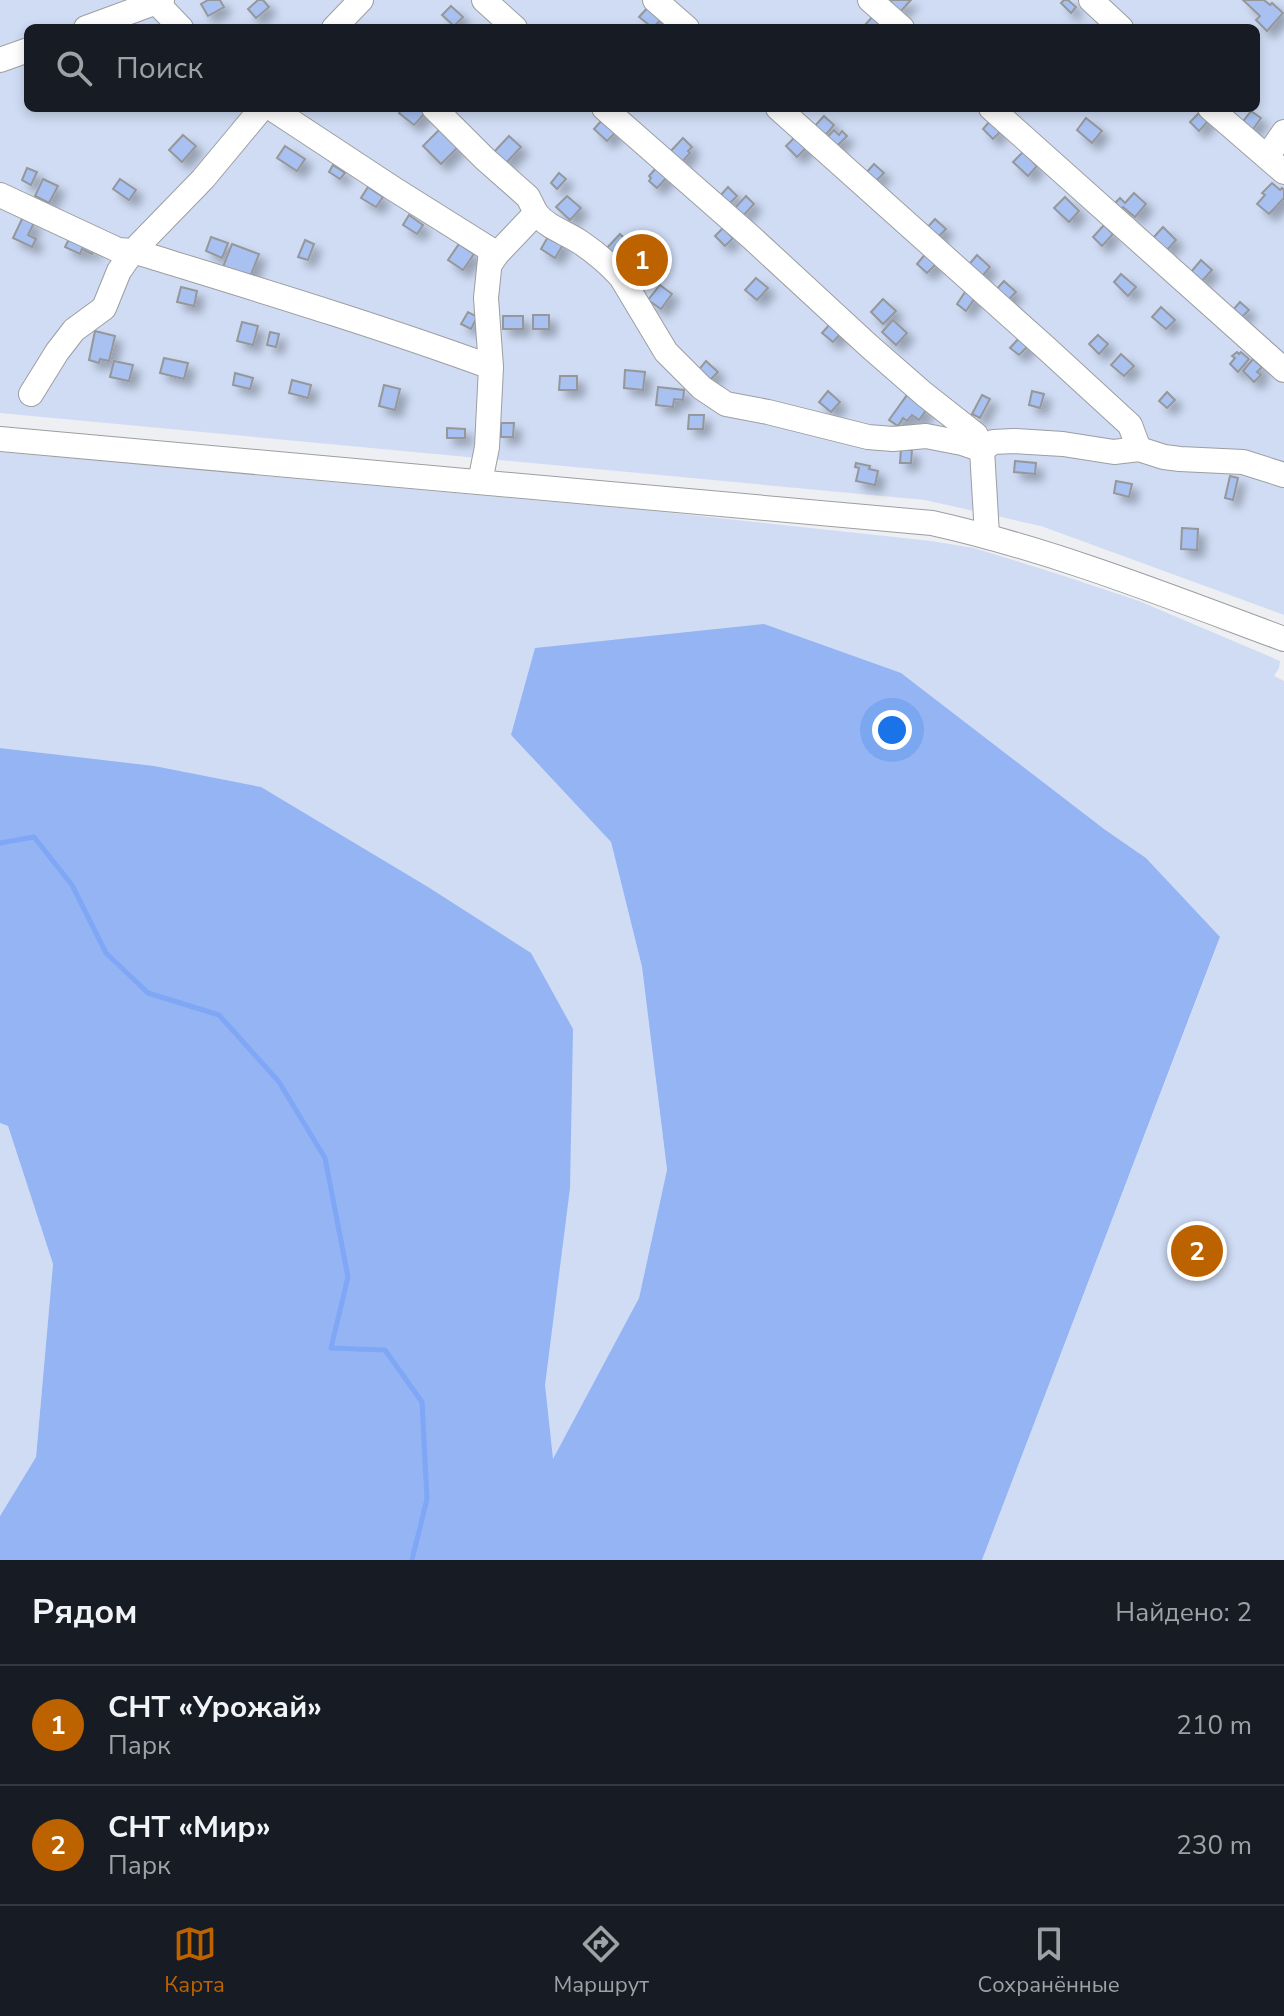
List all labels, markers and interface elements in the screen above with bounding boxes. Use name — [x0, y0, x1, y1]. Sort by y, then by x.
search box — [24, 24, 1260, 112]
icon: search — [52, 46, 96, 90]
text: Поиск — [116, 48, 203, 89]
pin: 1 — [616, 230, 668, 290]
your location — [872, 710, 912, 750]
pin: 2 — [1171, 1221, 1223, 1281]
text: Рядом — [32, 1589, 138, 1635]
text: Найдено: 2 — [1115, 1595, 1252, 1630]
text: СНТ «Урожай» — [108, 1687, 322, 1728]
text: 1 — [50, 1708, 66, 1743]
text: 210 m — [1176, 1708, 1252, 1743]
text: Парк — [108, 1728, 171, 1763]
text: СНТ «Мир» — [108, 1807, 271, 1848]
text: 2 — [50, 1828, 66, 1863]
text: 230 m — [1176, 1828, 1252, 1863]
text: Парк — [108, 1848, 171, 1883]
tab: Карта — [164, 1922, 225, 2000]
tab: Маршрут — [553, 1922, 649, 2000]
tab: Сохранённые — [978, 1922, 1120, 2000]

